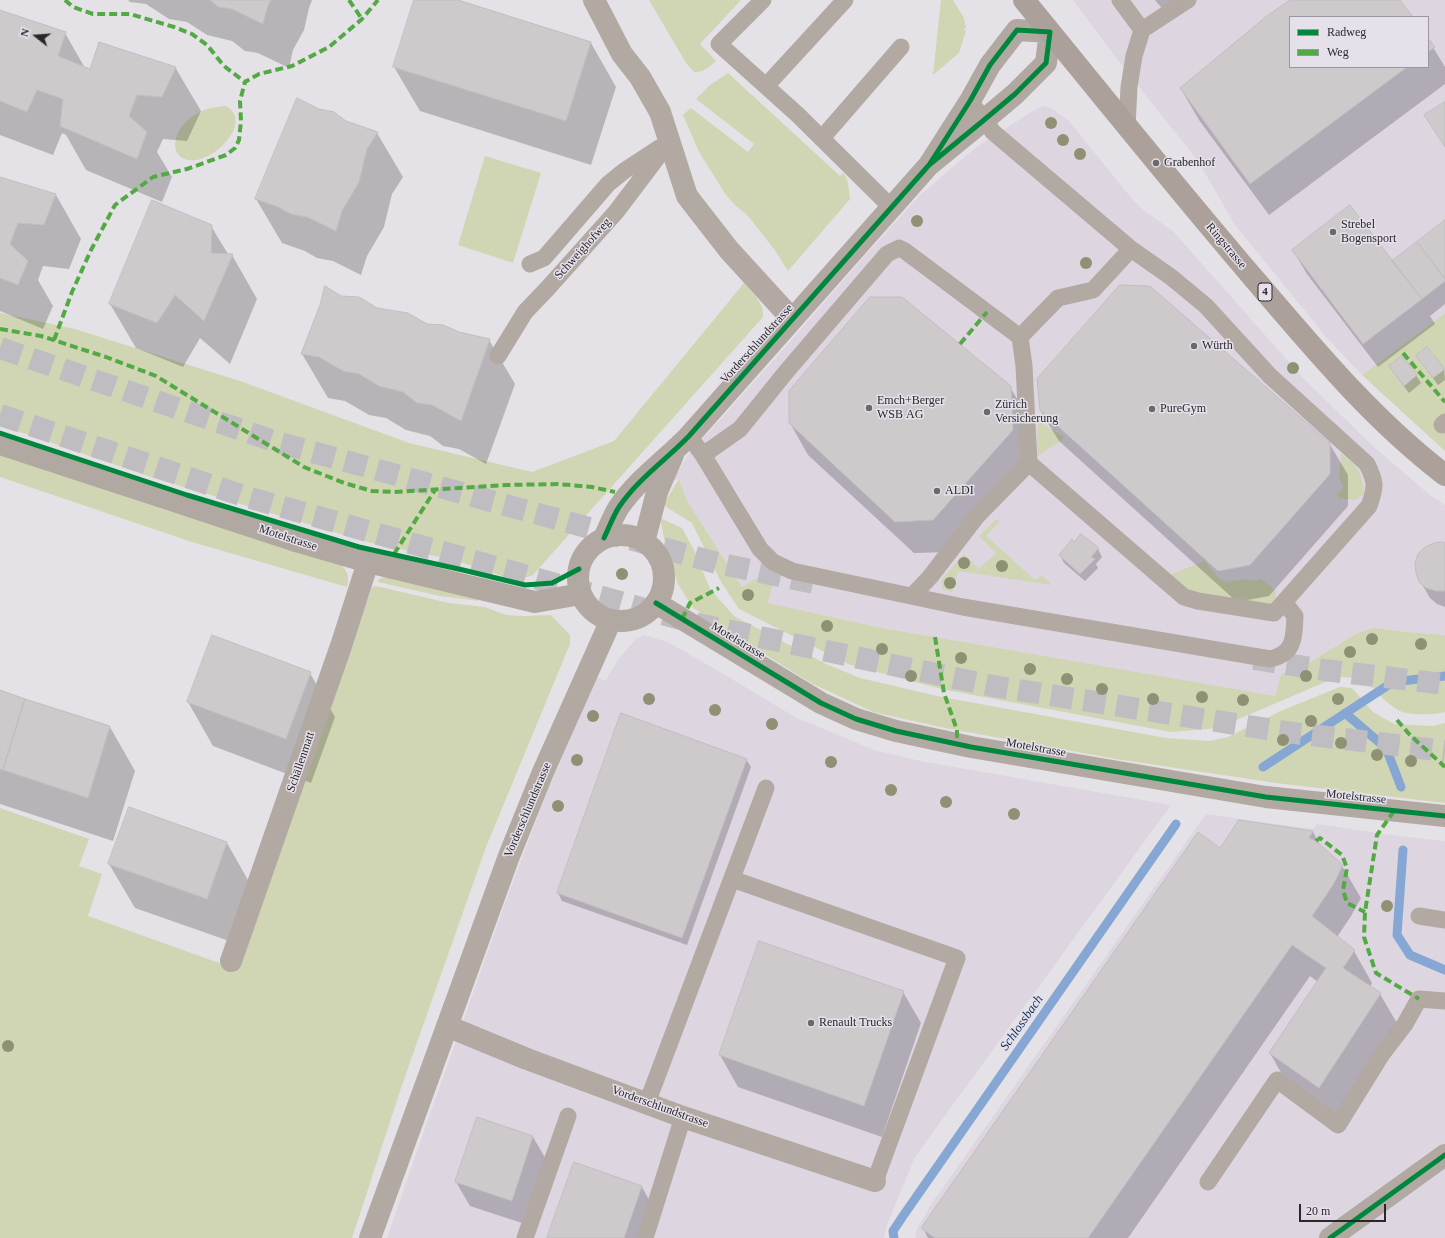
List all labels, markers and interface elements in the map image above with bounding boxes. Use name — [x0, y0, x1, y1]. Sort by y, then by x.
north arrow — [16, 16, 56, 56]
legend — [1289, 16, 1429, 68]
text: Radweg — [1327, 25, 1366, 39]
text: N — [18, 27, 31, 38]
text: Weg — [1327, 45, 1349, 59]
place label: Grabenhof — [1164, 156, 1215, 170]
marker: Grabenhof — [1151, 158, 1161, 168]
street label: Schweighofweg — [552, 215, 614, 283]
place label: Strebel Bogensport — [1341, 218, 1396, 246]
street label: Ringstrasse — [1203, 220, 1249, 272]
marker: Strebel Bogensport — [1328, 227, 1338, 237]
road number: 4 — [1258, 283, 1272, 301]
street label: Vorderschlundstrasse — [718, 301, 796, 387]
place label: Würth — [1202, 339, 1233, 353]
marker: Würth — [1189, 341, 1199, 351]
place label: Emch+Berger WSB AG — [877, 394, 944, 422]
place label: Zürich Versicherung — [995, 398, 1058, 426]
place label: PureGym — [1160, 402, 1206, 416]
marker: Emch+Berger WSB AG — [864, 403, 874, 413]
marker: PureGym — [1147, 404, 1157, 414]
marker: Zürich Versicherung — [982, 407, 992, 417]
place label: ALDI — [945, 484, 974, 498]
marker: ALDI — [932, 486, 942, 496]
street label: Motelstrasse — [257, 522, 319, 554]
street label: Motelstrasse — [708, 619, 768, 663]
street label: Schällenmatt — [284, 730, 318, 794]
street label: Motelstrasse — [1005, 736, 1067, 760]
street label: Vorderschlundstrasse — [501, 760, 555, 860]
street label: Motelstrasse — [1325, 787, 1387, 807]
water label: Schlossbach — [997, 992, 1047, 1054]
place label: Renault Trucks — [819, 1016, 892, 1030]
marker: Renault Trucks — [806, 1018, 816, 1028]
street label: Vorderschlundstrasse — [610, 1083, 710, 1131]
scale bar — [1301, 1196, 1388, 1222]
text: 20 m — [1306, 1204, 1330, 1218]

